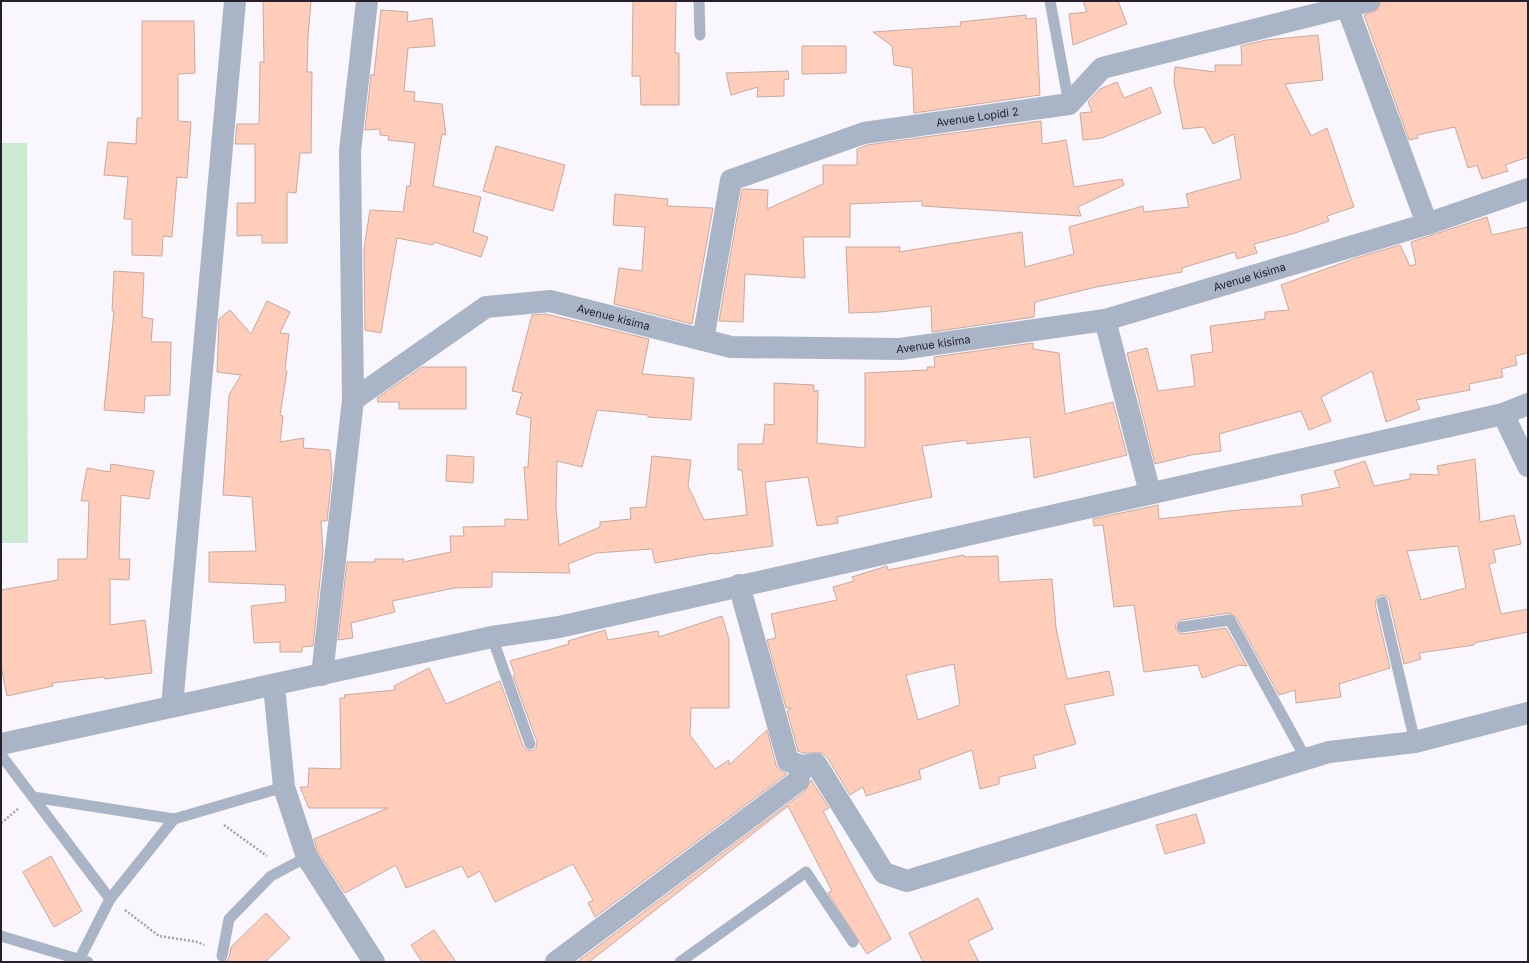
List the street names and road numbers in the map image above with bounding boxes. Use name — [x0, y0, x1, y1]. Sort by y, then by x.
street label: Avenue Lopidi 2 — [935, 104, 1020, 130]
street label: Avenue kisima — [1212, 260, 1287, 294]
street label: Avenue kisima — [575, 301, 651, 333]
street label: Avenue kisima — [896, 332, 971, 356]

